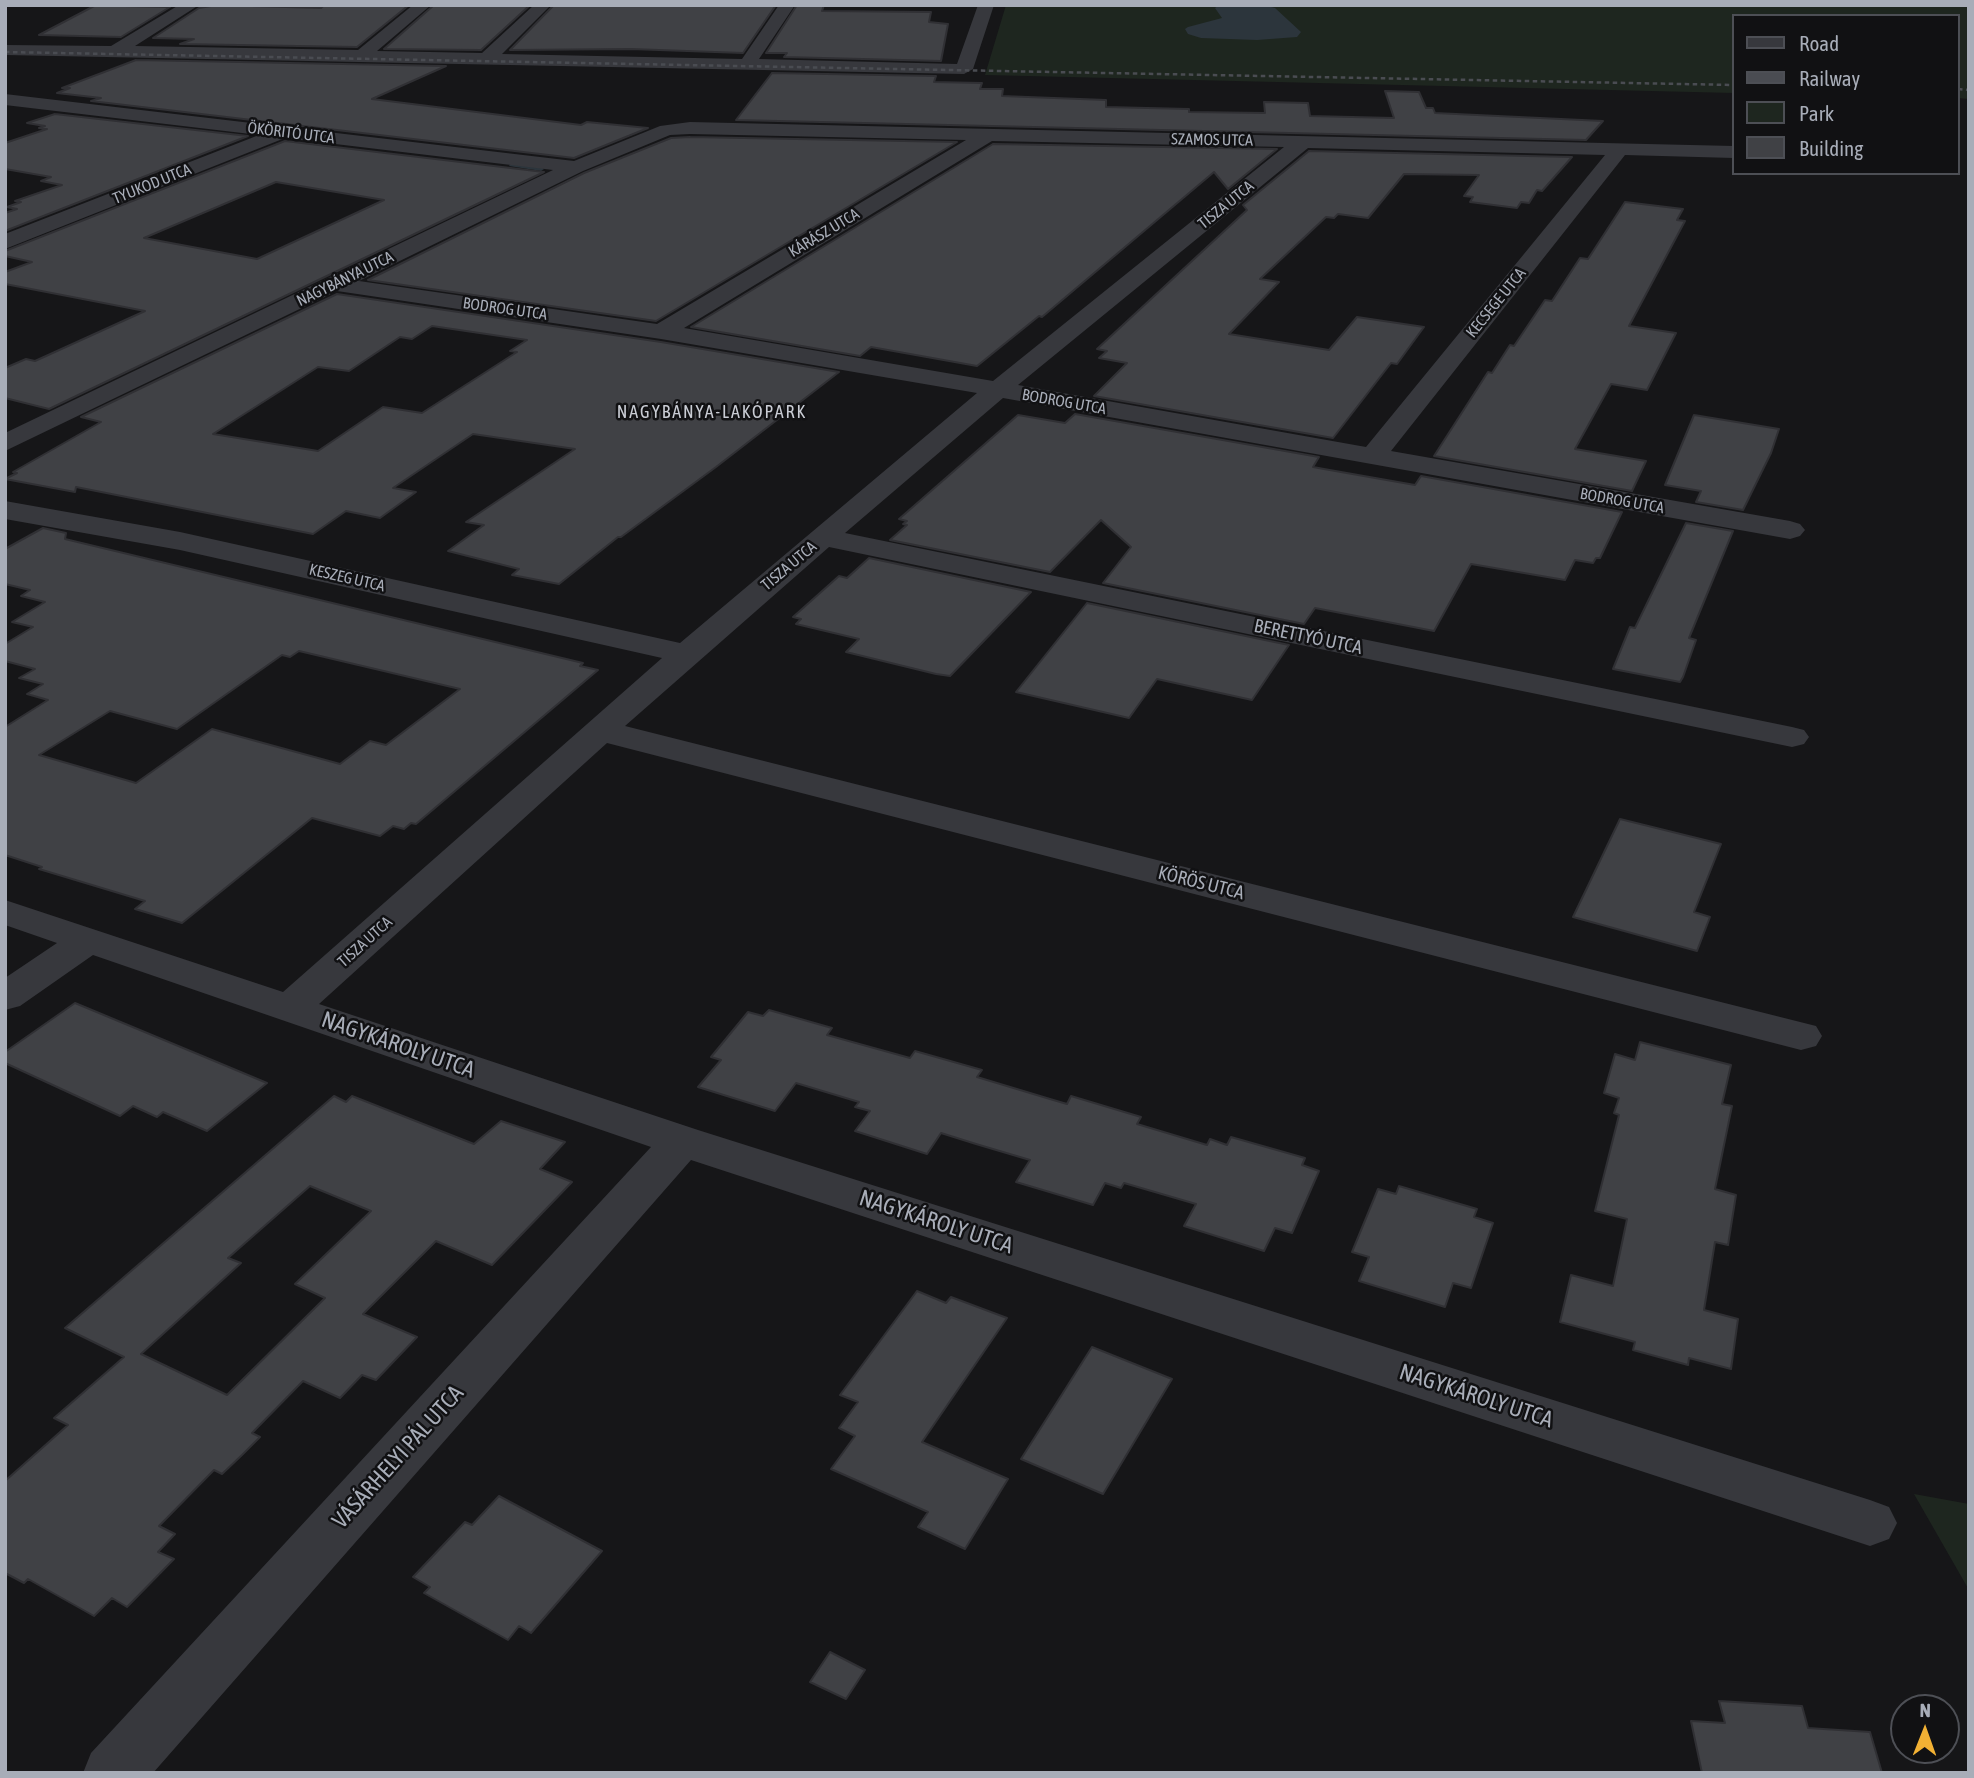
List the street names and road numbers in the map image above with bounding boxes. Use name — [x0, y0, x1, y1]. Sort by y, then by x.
street label: ÖKÖRITÓ UTCA — [246, 118, 336, 148]
street label: SZAMOS UTCA — [1171, 130, 1253, 150]
street label: TYUKOD UTCA — [110, 160, 194, 208]
street label: TISZA UTCA — [1194, 177, 1258, 233]
street label: KÁRÁSZ UTCA — [785, 204, 863, 262]
street label: NAGYBÁNYA UTCA — [293, 247, 397, 311]
street label: KECSEGE UTCA — [1462, 264, 1530, 342]
street label: BODROG UTCA — [462, 294, 548, 324]
street label: BODROG UTCA — [1021, 385, 1107, 419]
street label: BODROG UTCA — [1579, 484, 1665, 518]
street label: TISZA UTCA — [757, 537, 821, 595]
street label: KESZEG UTCA — [307, 560, 387, 596]
street label: BERETTYÓ UTCA — [1252, 614, 1364, 660]
street label: KÖRÖS UTCA — [1156, 861, 1246, 905]
street label: TISZA UTCA — [334, 913, 396, 971]
street label: NAGYKÁROLY UTCA — [318, 1006, 478, 1084]
street label: NAGYKÁROLY UTCA — [856, 1184, 1016, 1260]
street label: NAGYKÁROLY UTCA — [1396, 1358, 1556, 1434]
street label: VÁSÁRHELYI PÁL UTCA — [327, 1380, 469, 1534]

